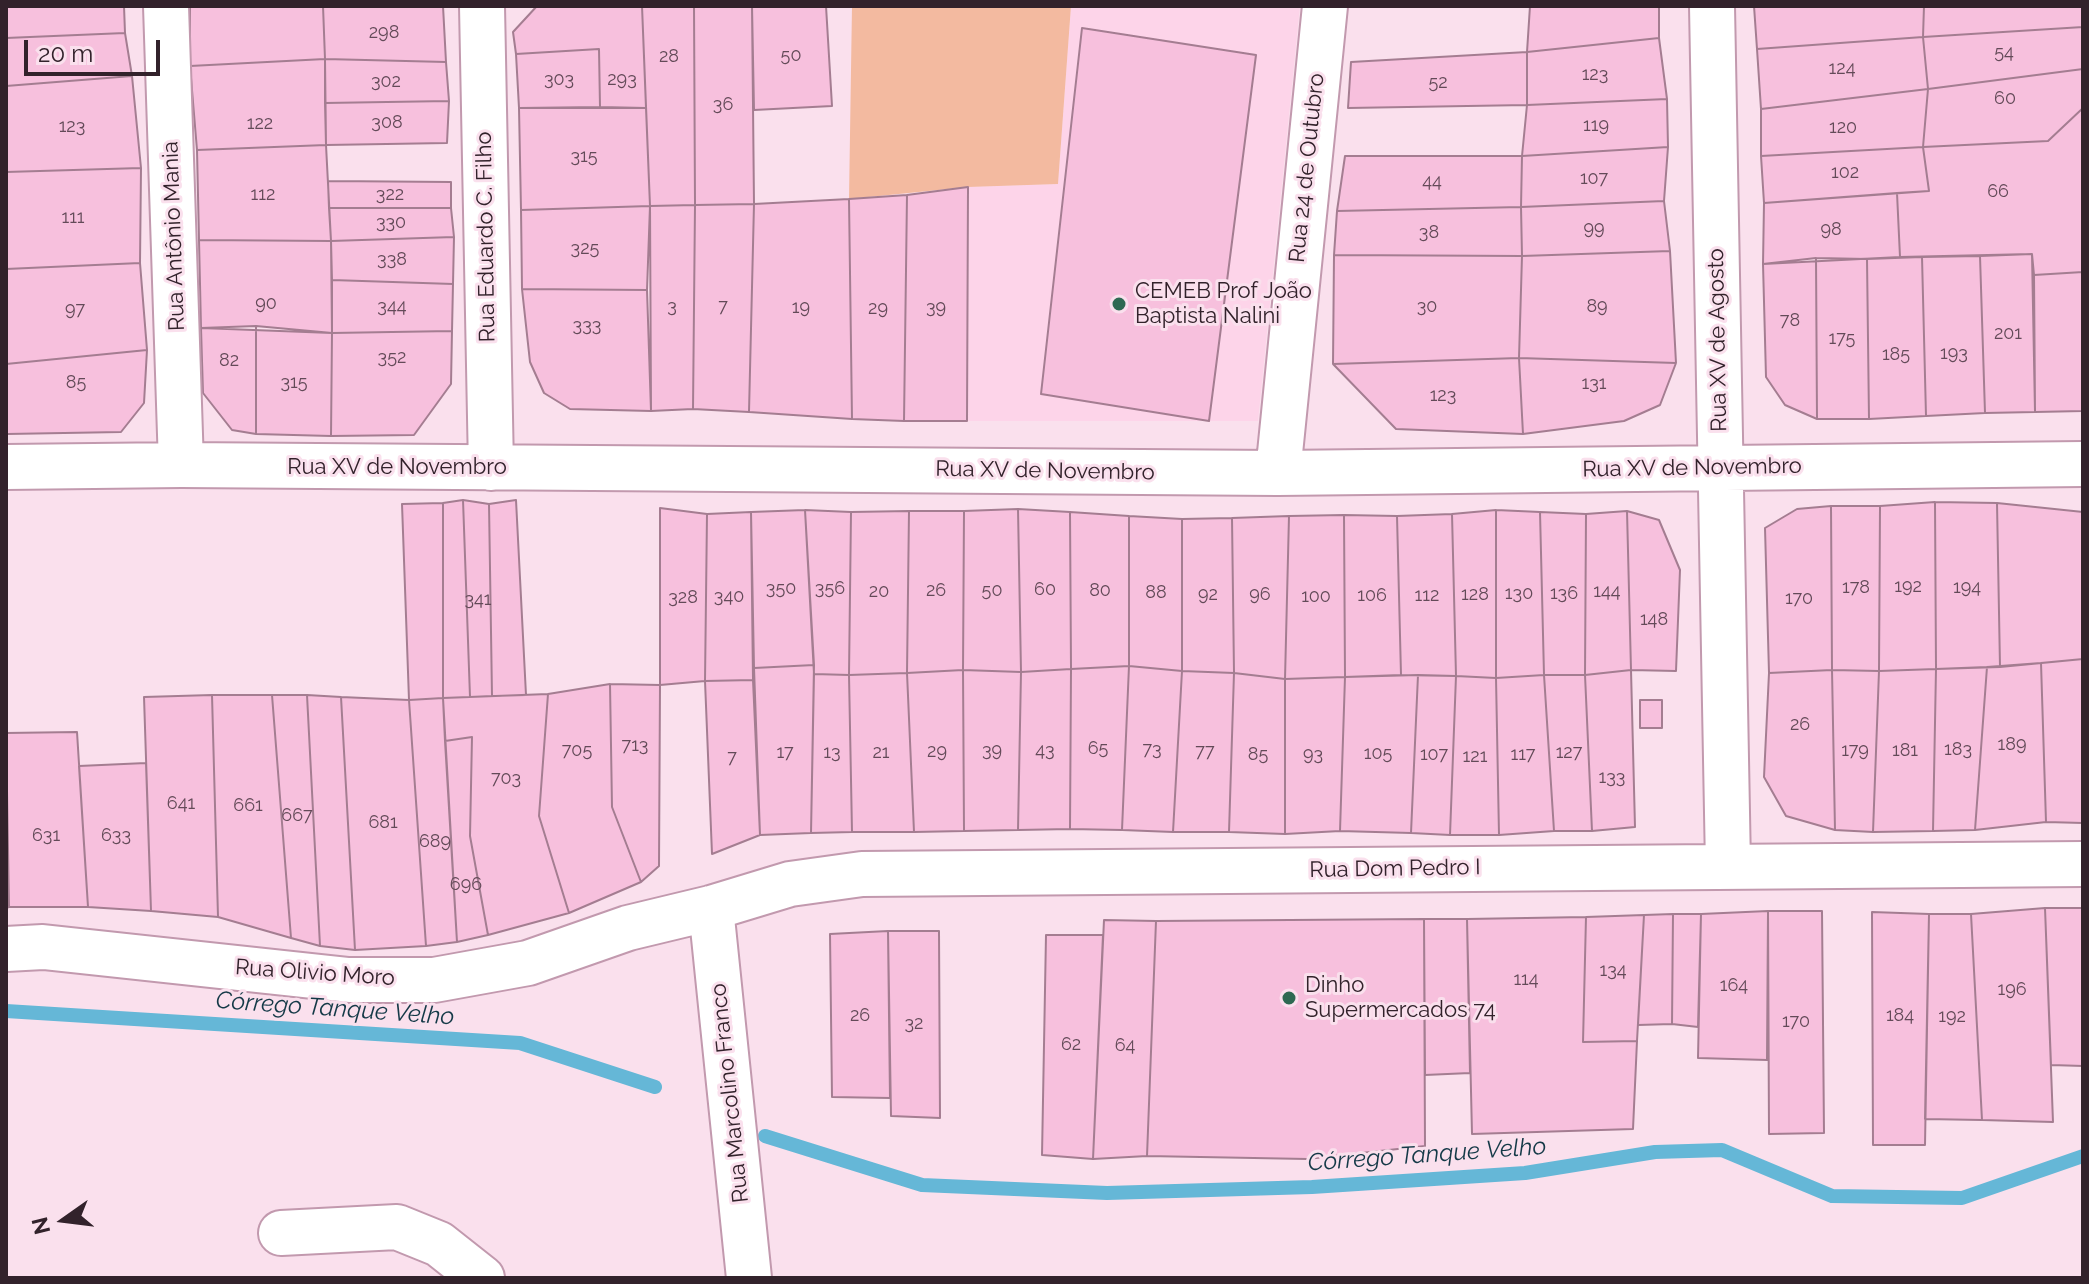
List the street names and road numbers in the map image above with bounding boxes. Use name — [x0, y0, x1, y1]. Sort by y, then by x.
street label: Rua 24 de Outubro — [1284, 72, 1330, 264]
street label: Rua Eduardo C. Filho — [471, 131, 501, 343]
street label: Rua Antônio Mania — [157, 141, 191, 331]
street label: Rua XV de Agosto — [1703, 248, 1733, 432]
street label: Rua XV de Novembro — [1582, 453, 1802, 483]
street label: Rua XV de Novembro — [287, 454, 507, 480]
street label: Rua XV de Novembro — [935, 456, 1155, 486]
street label: Rua Dom Pedro I — [1309, 854, 1481, 884]
street label: Rua Olivio Moro — [234, 954, 396, 992]
street label: Rua Marcolino Franco — [705, 982, 755, 1204]

